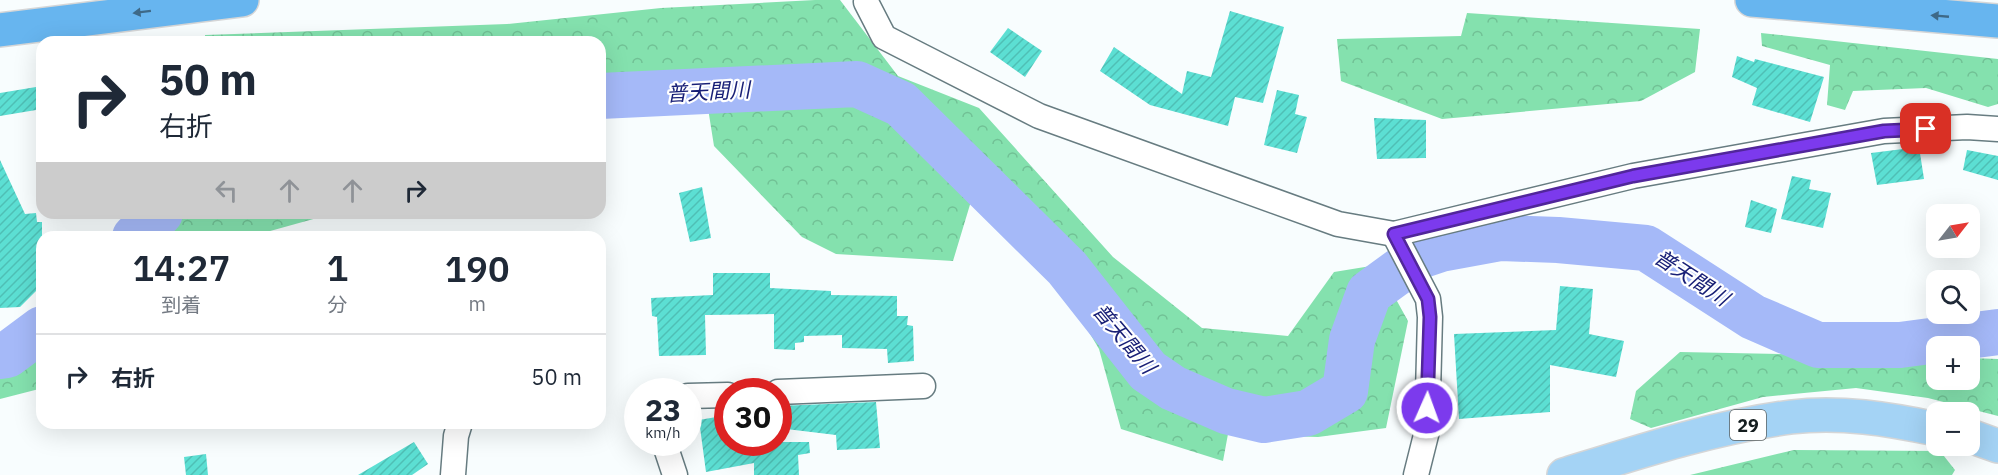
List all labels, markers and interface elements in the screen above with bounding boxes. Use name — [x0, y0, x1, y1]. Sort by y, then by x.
one-way arrow — [132, 8, 151, 17]
one-way arrow — [1930, 11, 1949, 21]
text: 50 m — [159, 52, 257, 107]
icon: right — [60, 60, 138, 138]
water label: 普天間川 — [665, 75, 753, 107]
pin — [1900, 103, 1951, 154]
text: 右折 — [159, 108, 213, 143]
icon: arrive — [1909, 112, 1942, 145]
icon: left — [210, 174, 243, 207]
icon: ahead — [273, 174, 306, 207]
icon: ahead — [336, 174, 369, 207]
icon: right — [399, 174, 432, 207]
north arrow — [1926, 204, 1980, 258]
map controls — [1926, 204, 1980, 456]
water label: 普天間川 — [1649, 242, 1737, 313]
text: 14:27 — [132, 244, 230, 291]
text: 1 — [327, 244, 348, 291]
text: 190 — [445, 245, 510, 292]
button: search — [1926, 270, 1980, 324]
text: m — [468, 290, 486, 317]
text: 到着 — [161, 291, 201, 318]
text: 分 — [328, 291, 348, 318]
water label: 普天間川 — [1087, 297, 1164, 381]
button: + — [1926, 336, 1980, 390]
icon: right — [60, 360, 93, 393]
text: 50 m — [531, 362, 582, 391]
text: 右折 — [111, 363, 155, 392]
position arrow — [1395, 376, 1459, 440]
speed limit sign: 30 — [714, 378, 792, 456]
text: 23 — [645, 390, 681, 429]
button: − — [1926, 402, 1980, 456]
road number: 29 — [1730, 410, 1766, 440]
text: km/h — [645, 423, 681, 442]

